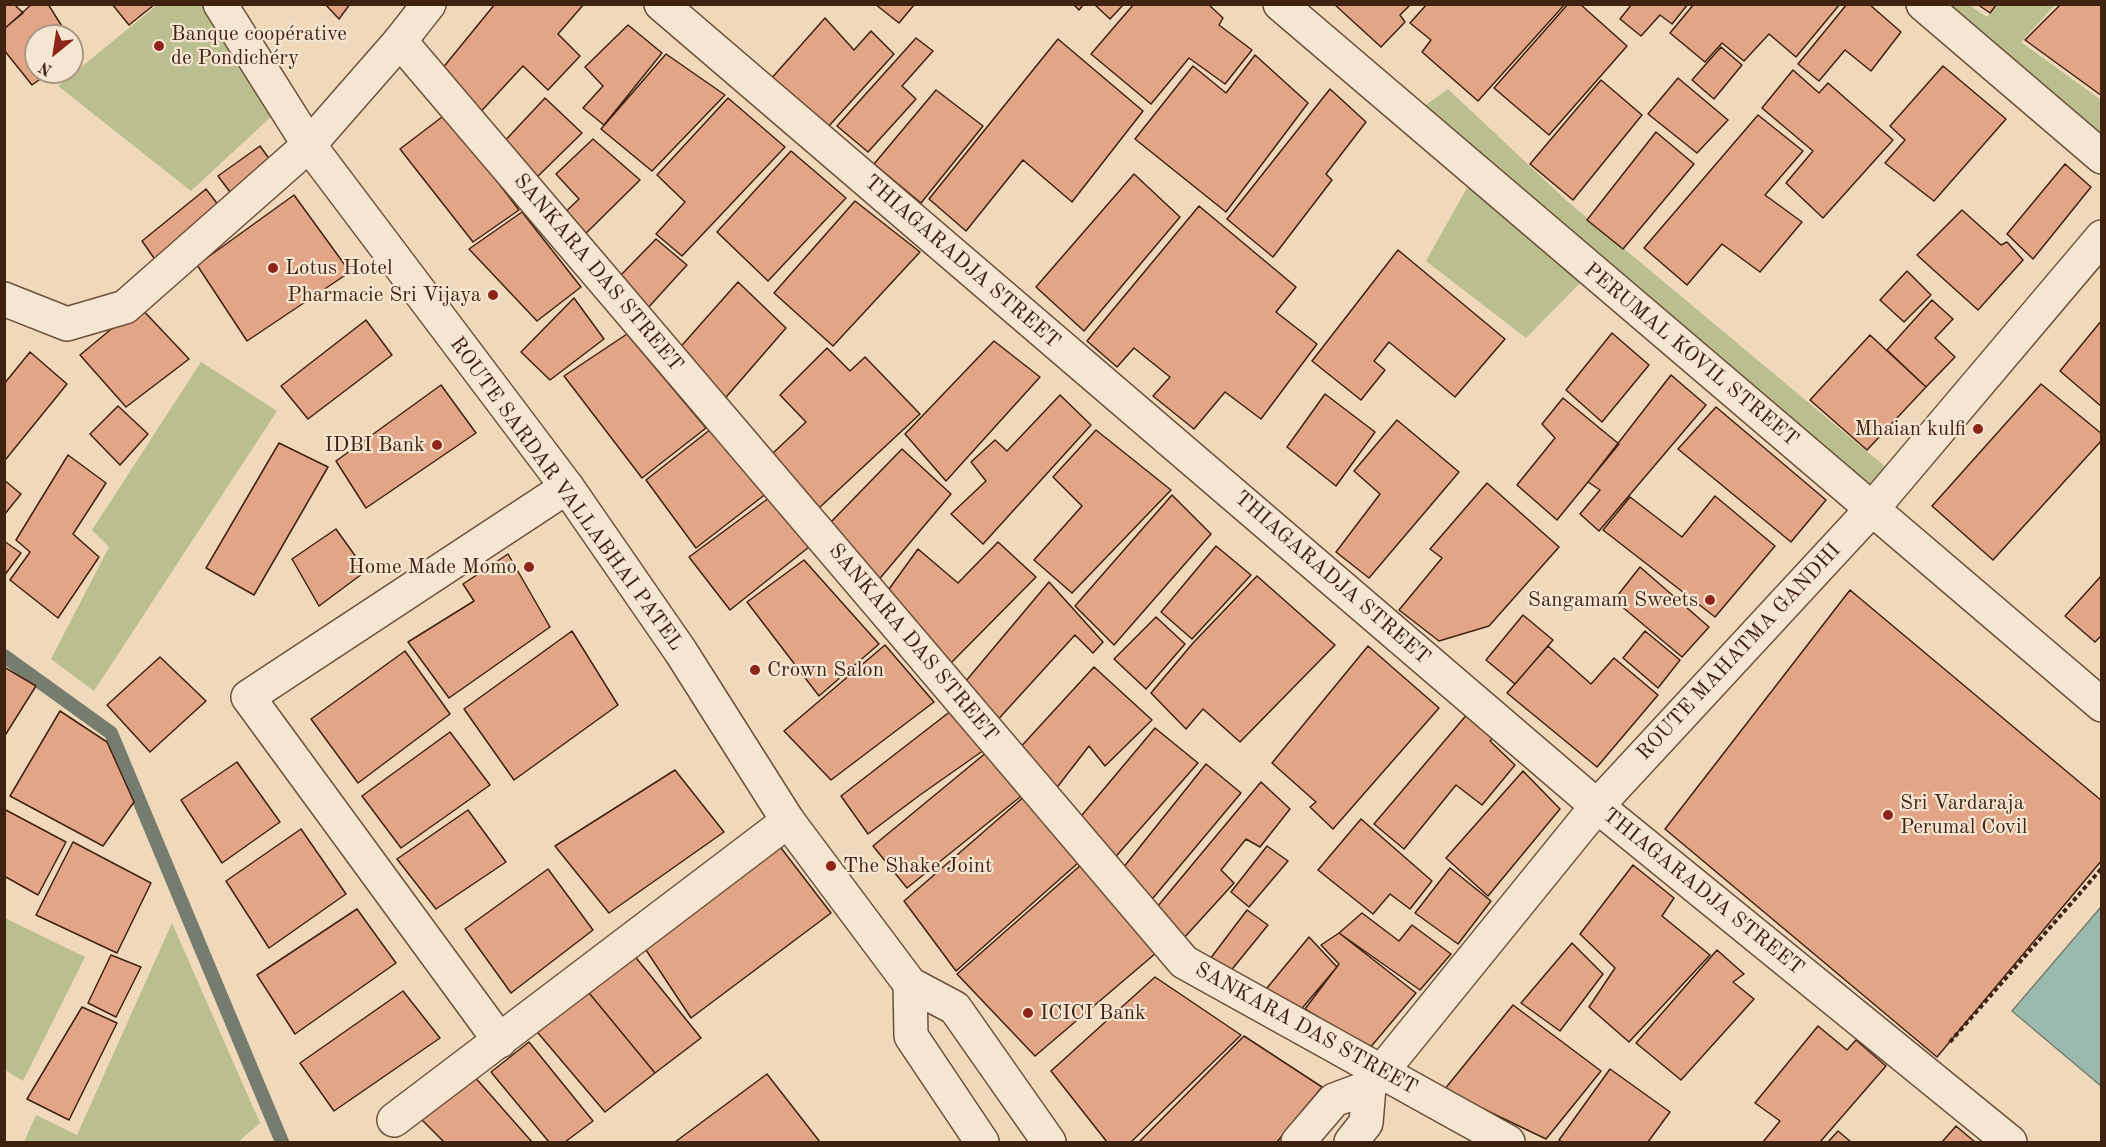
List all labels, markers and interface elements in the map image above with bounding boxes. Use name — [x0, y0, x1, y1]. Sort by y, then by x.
place label: Banque coopérative de Pondichéry — [171, 21, 347, 71]
north arrow — [24, 24, 84, 84]
marker: Banque coopérative de Pondichéry — [152, 39, 166, 53]
text: N — [37, 58, 55, 78]
street label: SANKARA DAS STREET — [508, 169, 688, 377]
street label: THIAGARADJA STREET — [859, 170, 1065, 354]
place label: Lotus Hotel — [285, 255, 393, 281]
street label: PERUMAL KOVIL STREET — [1579, 258, 1803, 452]
marker: Lotus Hotel — [266, 261, 280, 275]
place label: Pharmacie Sri Vijaya — [287, 282, 481, 308]
marker: Pharmacie Sri Vijaya — [486, 288, 500, 302]
street label: ROUTE SARDAR VALLABHAI PATEL — [444, 332, 688, 656]
place label: Mhaian kulfi — [1854, 416, 1966, 442]
marker: Mhaian kulfi — [1971, 422, 1985, 436]
place label: IDBI Bank — [325, 432, 425, 458]
marker: IDBI Bank — [430, 438, 444, 452]
street label: THIAGARADJA STREET — [1229, 486, 1435, 670]
street label: ROUTE MAHATMA GANDHI — [1632, 538, 1846, 766]
street label: SANKARA DAS STREET — [823, 539, 1003, 747]
place label: Home Made Momo — [348, 554, 517, 580]
marker: Home Made Momo — [522, 560, 536, 574]
place label: Sangamam Sweets — [1528, 587, 1698, 613]
marker: Sangamam Sweets — [1703, 593, 1717, 607]
place label: Crown Salon — [767, 657, 884, 683]
marker: Crown Salon — [748, 663, 762, 677]
place label: Sri Vardaraja Perumal Covil — [1900, 790, 2027, 840]
street label: THIAGARADJA STREET — [1597, 803, 1809, 981]
marker: Sri Vardaraja Perumal Covil — [1881, 808, 1895, 822]
place label: The Shake Joint — [843, 853, 992, 879]
marker: The Shake Joint — [824, 859, 838, 873]
street label: SANKARA DAS STREET — [1190, 957, 1422, 1101]
place label: ICICI Bank — [1040, 1000, 1146, 1026]
marker: ICICI Bank — [1021, 1006, 1035, 1020]

